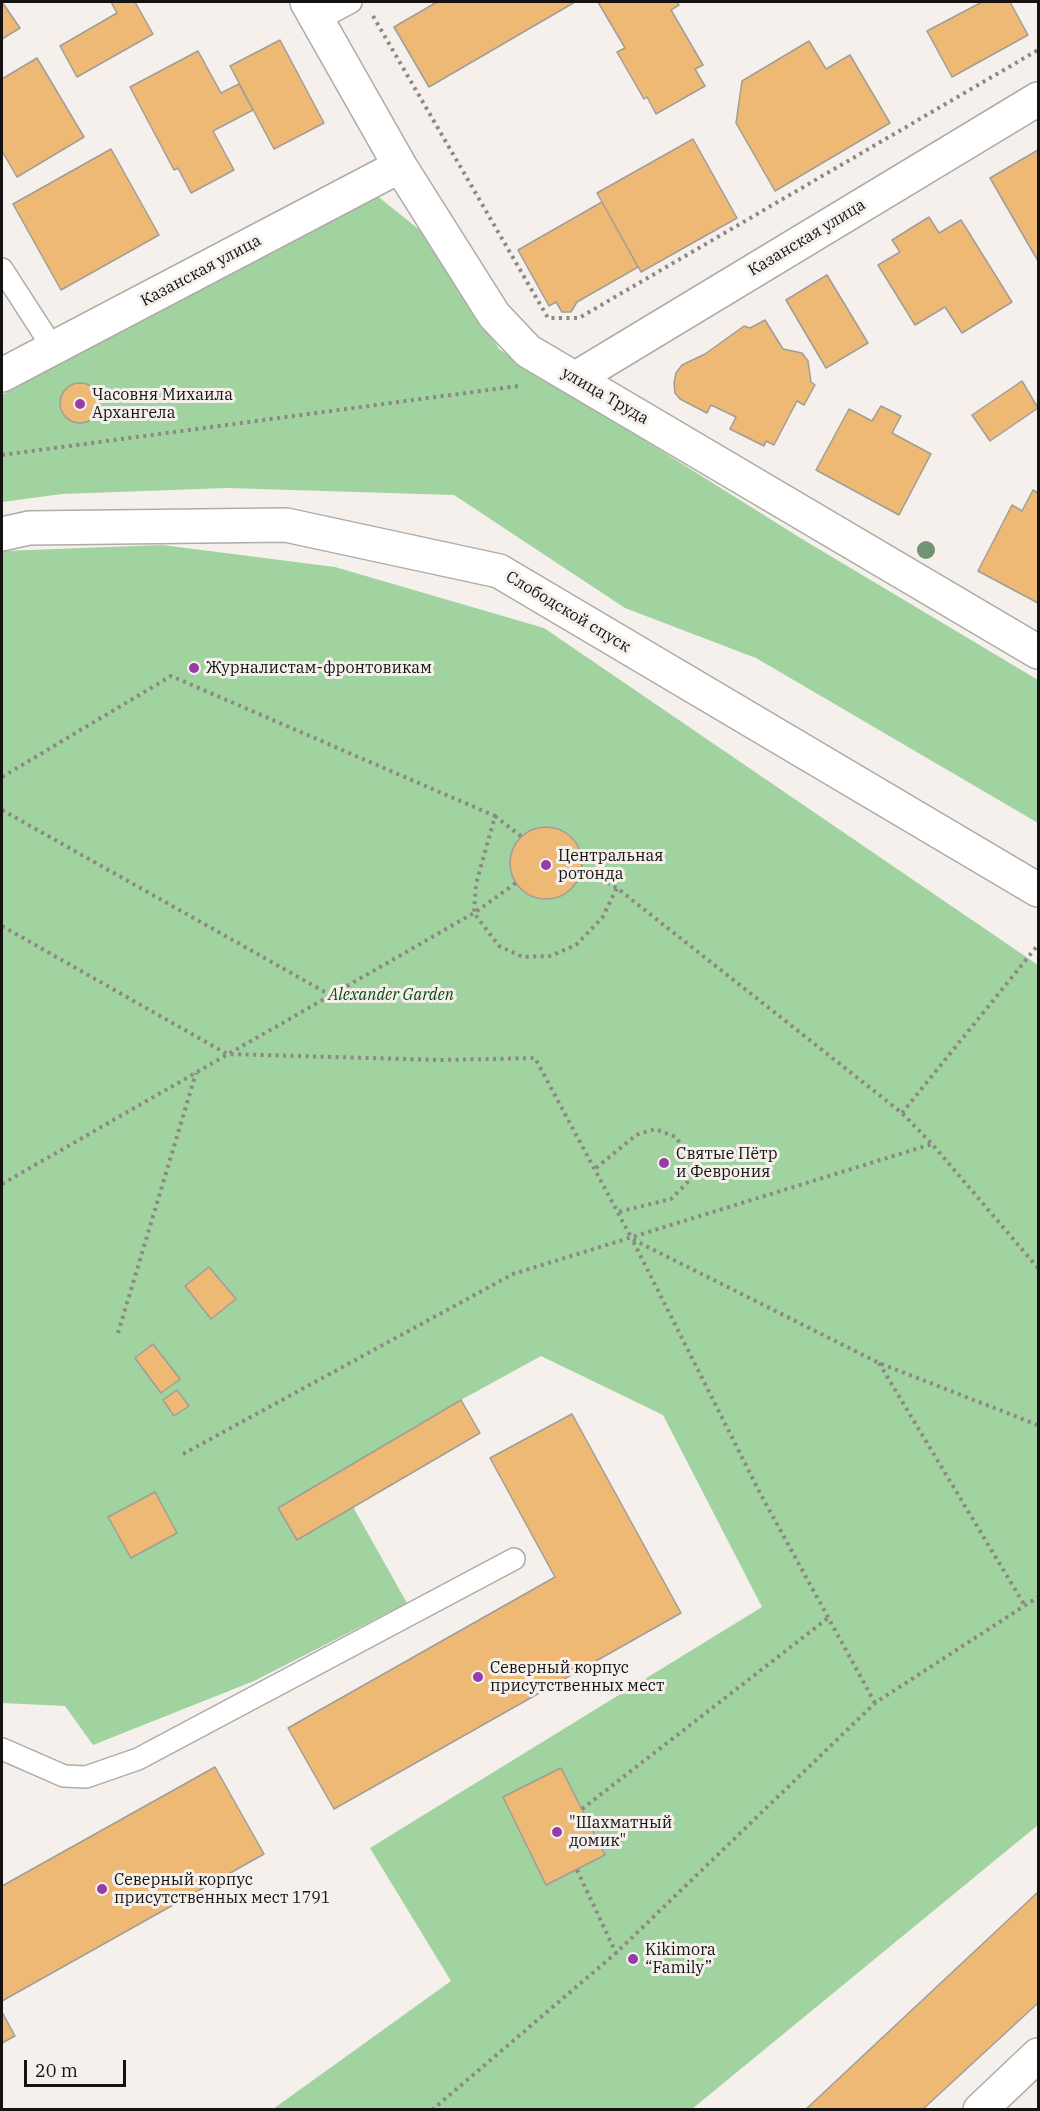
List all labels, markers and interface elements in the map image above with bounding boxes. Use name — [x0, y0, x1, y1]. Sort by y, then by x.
street label: Казанская улица — [745, 195, 869, 281]
street label: Казанская улица — [138, 231, 264, 311]
street label: улица Труда — [558, 363, 652, 429]
place label: Часовня Михаила Архангела — [92, 385, 233, 423]
marker: Часовня Михаила Архангела — [73, 397, 87, 411]
street label: Слободской спуск — [502, 567, 634, 657]
place label: Журналистам-фронтовикам — [206, 658, 432, 678]
marker: Журналистам-фронтовикам — [187, 661, 201, 675]
place label: Центральная ротонда — [558, 846, 663, 884]
marker: Центральная ротонда — [539, 858, 553, 872]
park label: Alexander Garden — [328, 985, 454, 1005]
place label: Святые Пётр и Феврония — [676, 1144, 777, 1182]
marker: Святые Пётр и Феврония — [657, 1156, 671, 1170]
place label: Северный корпус присутственных мест — [490, 1658, 664, 1696]
marker: Северный корпус присутственных мест — [471, 1670, 485, 1684]
place label: "Шахматный домик" — [569, 1813, 672, 1851]
marker: "Шахматный домик" — [550, 1825, 564, 1839]
place label: Северный корпус присутственных мест 1791 — [114, 1870, 330, 1908]
marker: Северный корпус присутственных мест 1791 — [95, 1882, 109, 1896]
place label: Kikimora “Family” — [645, 1940, 716, 1978]
marker: Kikimora “Family” — [626, 1952, 640, 1966]
scale bar — [27, 2048, 129, 2086]
text: 20 m — [35, 2059, 78, 2082]

